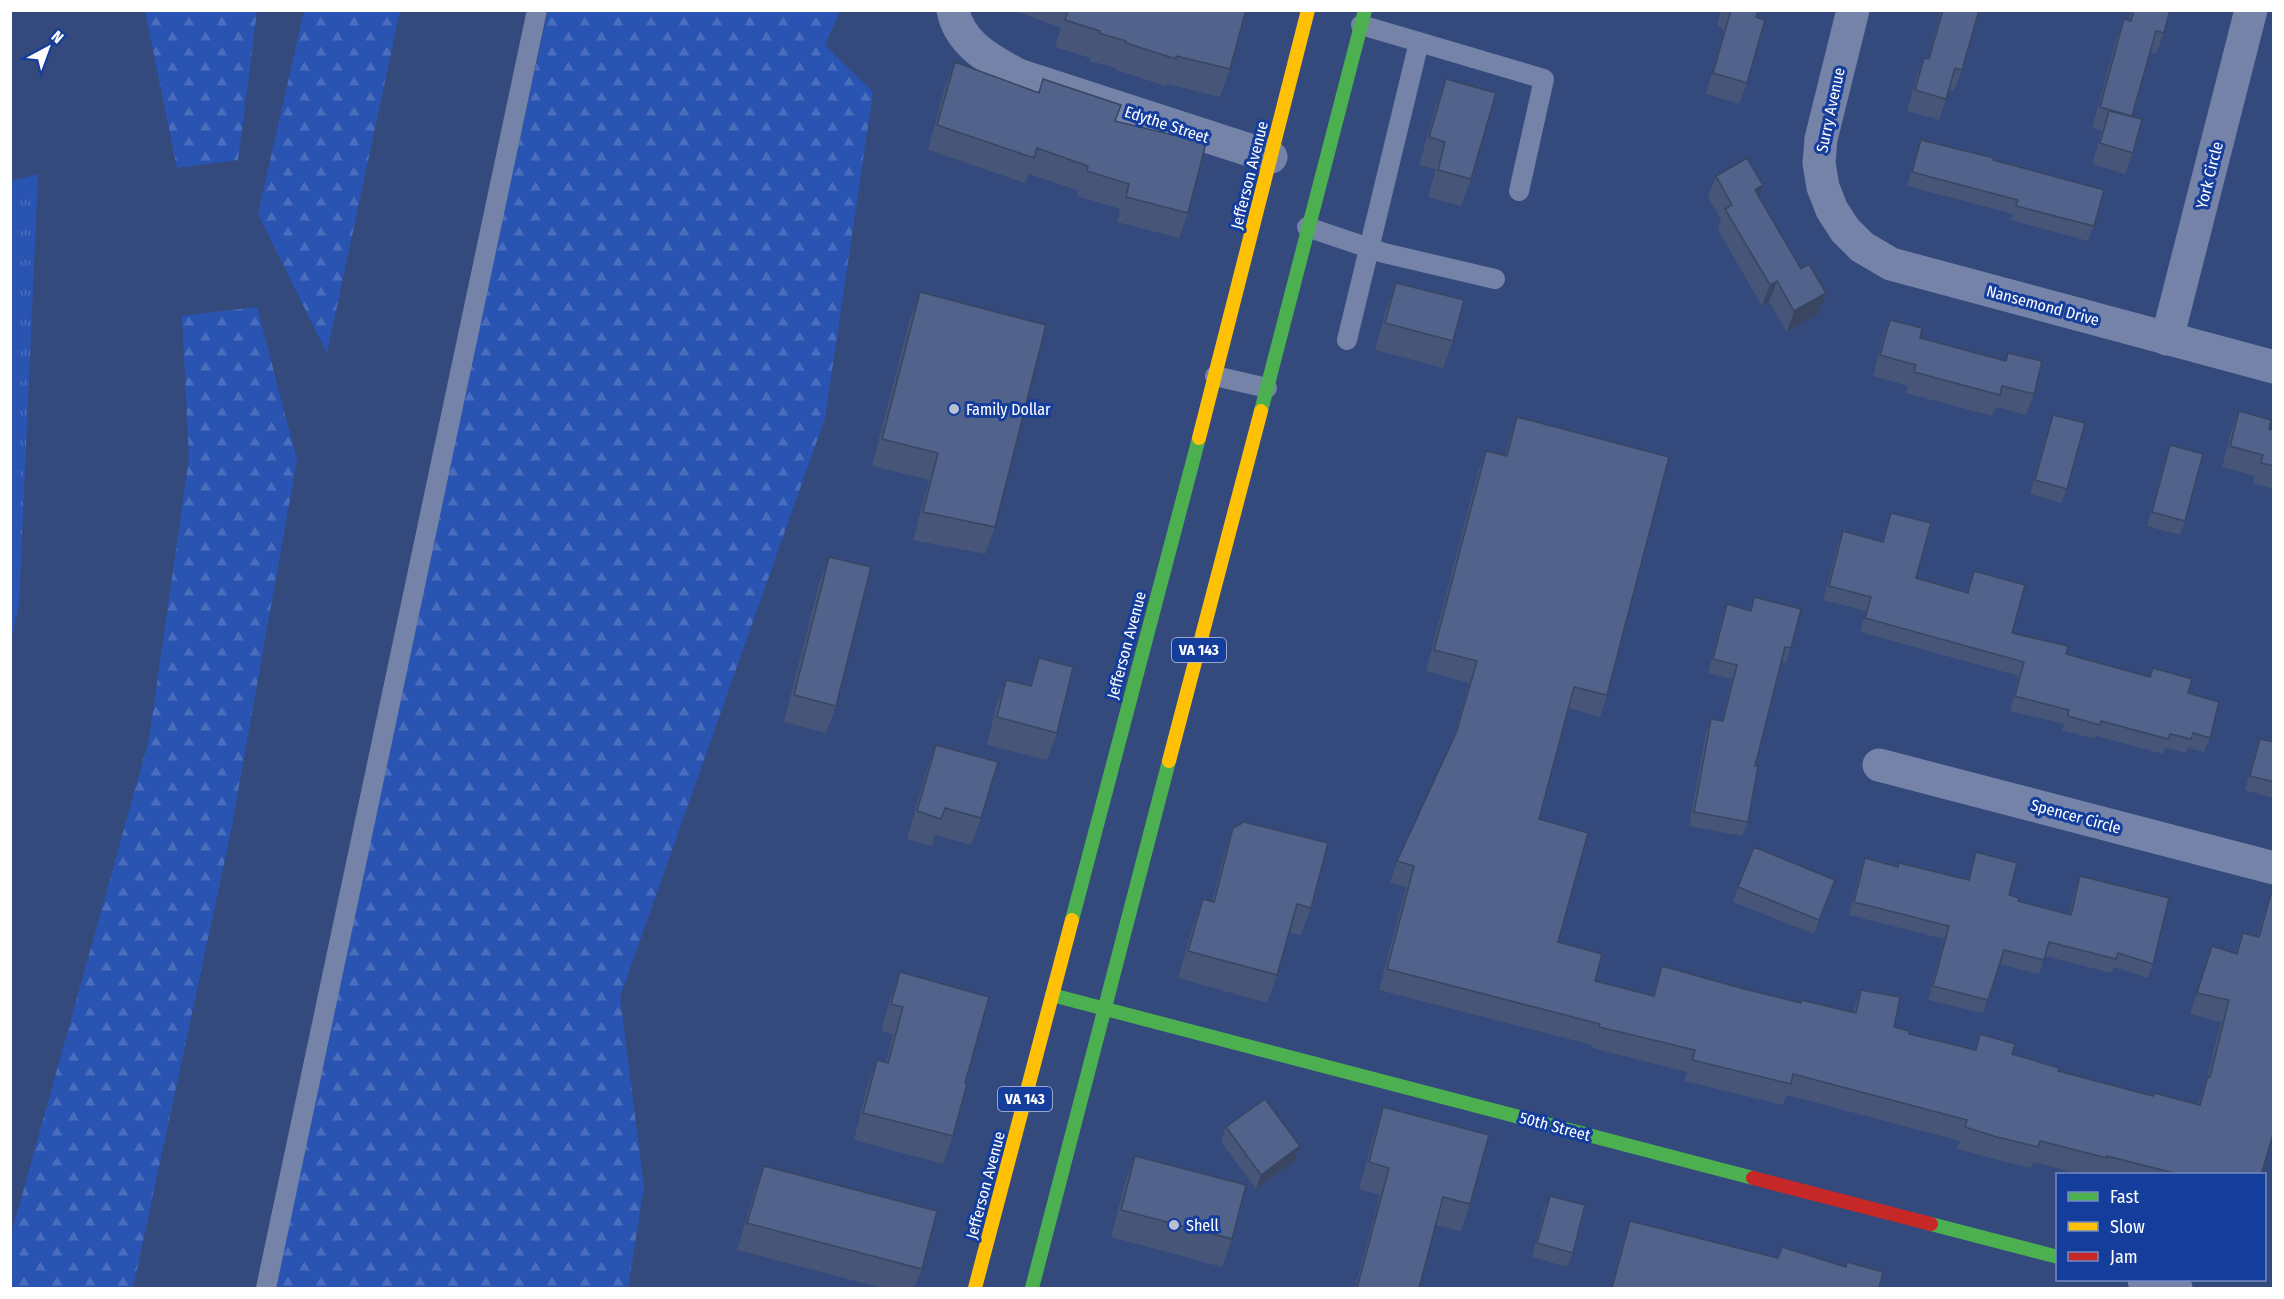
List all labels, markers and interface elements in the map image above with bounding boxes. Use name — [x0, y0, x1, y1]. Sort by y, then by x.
north arrow — [18, 18, 78, 78]
text: N — [48, 27, 67, 47]
street label: Surry Avenue — [1812, 66, 1849, 154]
street label: Edythe Street — [1122, 102, 1212, 147]
street label: Jefferson Avenue — [1227, 119, 1272, 231]
street label: York Circle — [2192, 140, 2227, 211]
street label: Nansemond Drive — [1984, 281, 2101, 330]
place label: Family Dollar — [966, 400, 1051, 419]
marker: Family Dollar — [947, 402, 961, 416]
street label: Jefferson Avenue — [1103, 589, 1150, 701]
road number: VA 143 — [1172, 638, 1226, 662]
street label: Spencer Circle — [2029, 795, 2123, 838]
road number: VA 143 — [998, 1087, 1052, 1111]
street label: 50th Street — [1517, 1108, 1593, 1145]
street label: Jefferson Avenue — [962, 1129, 1009, 1241]
legend — [2056, 1173, 2266, 1281]
text: Fast — [2110, 1186, 2139, 1208]
place label: Shell — [1186, 1216, 1219, 1235]
text: Slow — [2110, 1216, 2145, 1238]
marker: Shell — [1167, 1218, 1181, 1232]
text: Jam — [2110, 1246, 2138, 1268]

